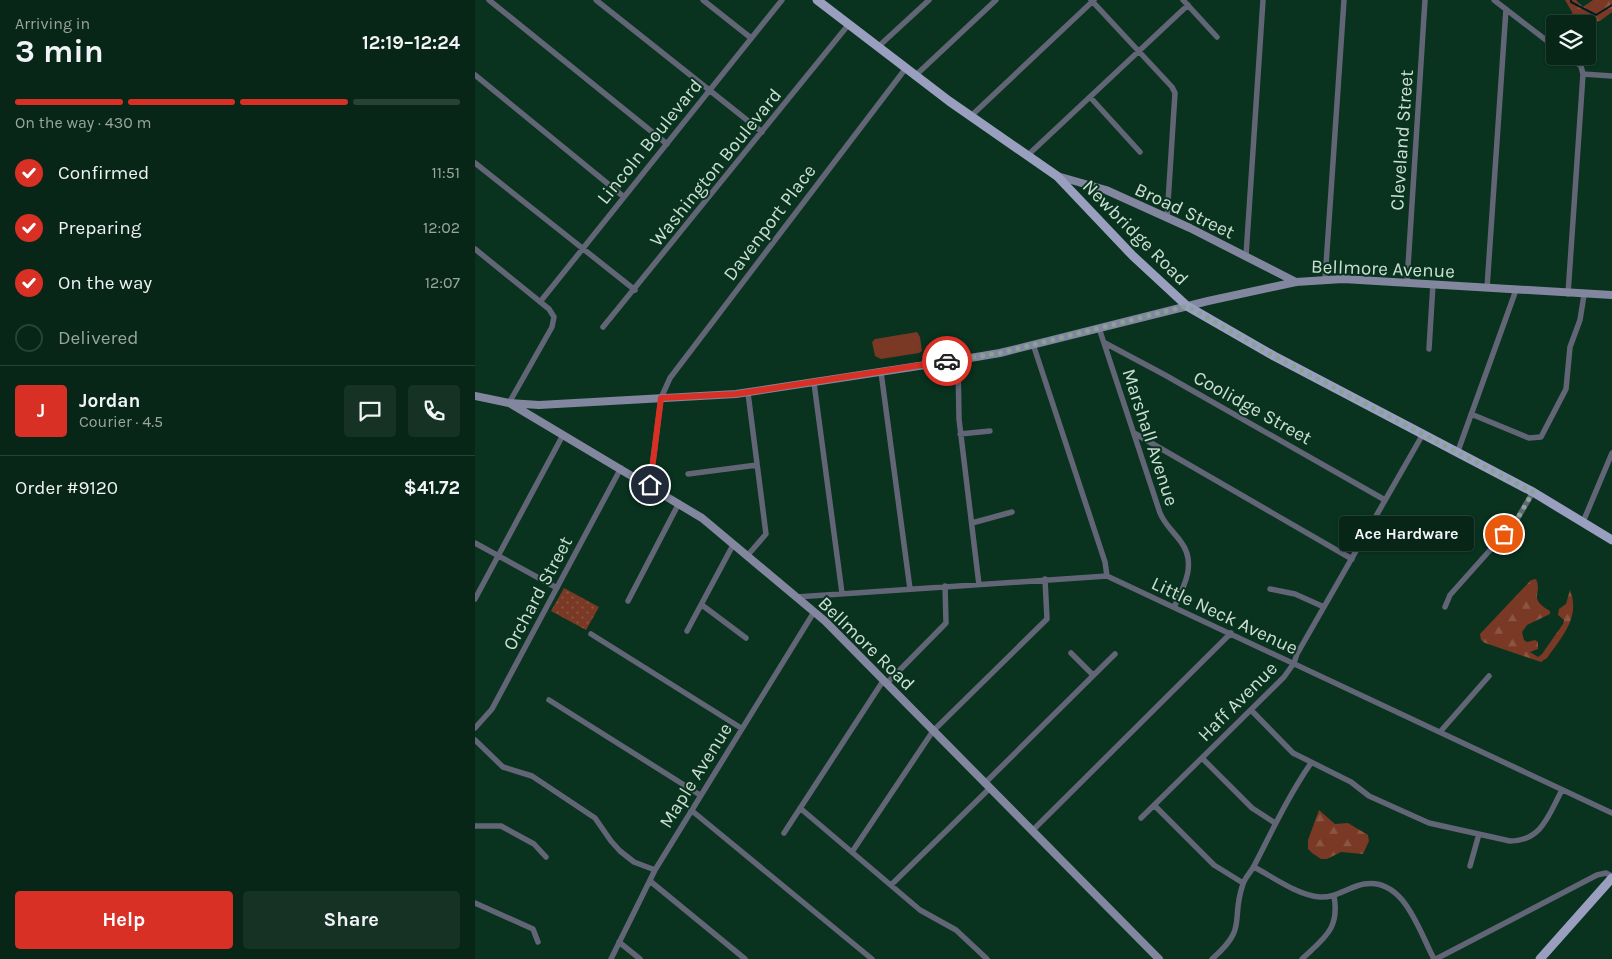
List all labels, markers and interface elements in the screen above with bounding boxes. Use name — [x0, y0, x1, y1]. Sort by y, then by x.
text: Arriving in — [15, 14, 90, 33]
map controls — [1546, 15, 1596, 65]
button: layers — [1546, 15, 1596, 65]
text: 12:19–12:24 — [362, 32, 460, 54]
text: 3 min — [15, 33, 104, 70]
street label: Cleveland Street — [1386, 69, 1418, 211]
street label: Lincoln Boulevard — [593, 75, 707, 209]
street label: Washington Boulevard — [645, 84, 786, 251]
text: On the way · 430 m — [15, 113, 151, 132]
icon: check — [15, 159, 43, 187]
street label: Davenport Place — [719, 160, 821, 285]
text: Confirmed — [58, 162, 149, 184]
text: 11:51 — [431, 163, 460, 182]
street label: Newbridge Road — [1078, 175, 1193, 290]
street label: Broad Street — [1131, 178, 1238, 244]
icon: check — [15, 214, 43, 242]
text: Preparing — [58, 217, 141, 239]
text: 12:02 — [423, 218, 460, 237]
street label: Bellmore Avenue — [1311, 255, 1455, 283]
icon: check — [15, 269, 43, 297]
text: On the way — [58, 272, 152, 294]
text: 12:07 — [425, 273, 460, 292]
text: Delivered — [58, 327, 138, 349]
courier — [922, 336, 972, 386]
icon: car — [933, 347, 961, 375]
street label: Marshall Avenue — [1117, 366, 1183, 509]
street label: Coolidge Street — [1190, 366, 1315, 449]
button: chat — [344, 385, 396, 437]
button: phone — [408, 385, 460, 437]
text: Jordan — [79, 390, 140, 412]
text: J — [37, 400, 45, 422]
text: Courier · 4.5 — [79, 412, 163, 431]
pin — [629, 464, 671, 506]
icon: home — [636, 471, 664, 499]
text: Order #9120 — [15, 477, 118, 499]
text: $41.72 — [404, 477, 460, 499]
pin — [1483, 513, 1525, 555]
callout: Ace Hardware — [1339, 516, 1474, 552]
icon: bag — [1490, 520, 1518, 548]
text: Ace Hardware — [1354, 524, 1459, 543]
street label: Orchard Street — [499, 533, 577, 654]
street label: Little Neck Avenue — [1148, 572, 1301, 659]
street label: Bellmore Road — [814, 592, 919, 695]
street label: Haff Avenue — [1193, 657, 1282, 746]
street label: Maple Avenue — [655, 719, 737, 832]
button: Help — [15, 891, 233, 949]
button: Share — [243, 891, 460, 949]

